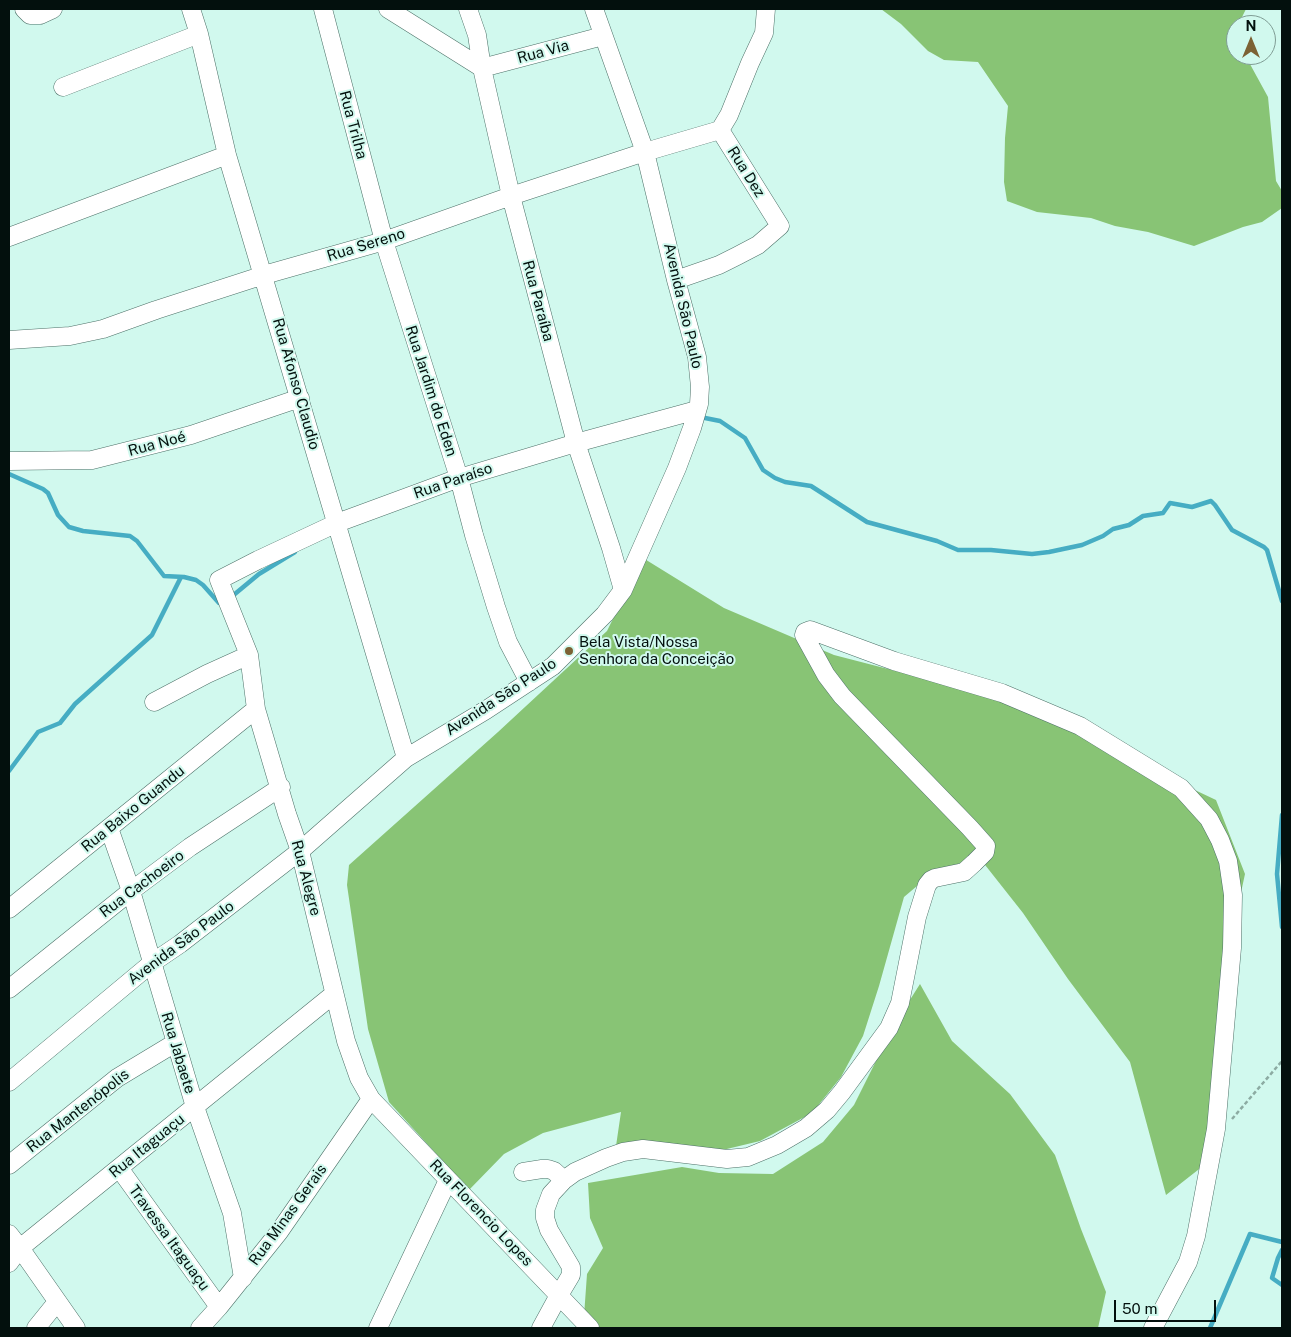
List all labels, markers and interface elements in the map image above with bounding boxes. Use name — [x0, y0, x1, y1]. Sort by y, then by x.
north arrow — [1226, 15, 1276, 65]
text: N — [1246, 18, 1256, 34]
street label: Rua Via — [515, 36, 571, 68]
street label: Rua Trilha — [335, 89, 371, 161]
street label: Rua Dez — [723, 143, 769, 201]
street label: Rua Sereno — [325, 225, 407, 265]
street label: Avenida São Paulo — [660, 241, 706, 371]
street label: Rua Paraíba — [519, 259, 557, 343]
street label: Rua Afonso Claudio — [269, 316, 323, 452]
street label: Rua Jardim do Eden — [401, 323, 461, 459]
street label: Rua Noé — [126, 428, 188, 460]
street label: Rua Paraíso — [411, 459, 495, 503]
place label: Bela Vista/Nossa Senhora da Conceição — [579, 633, 734, 668]
marker: Bela Vista/Nossa Senhora da Conceição — [563, 645, 575, 657]
street label: Avenida São Paulo — [442, 654, 560, 740]
street label: Rua Baixo Guandu — [78, 762, 188, 856]
street label: Rua Alegre — [287, 838, 325, 918]
street label: Rua Cachoeiro — [96, 846, 188, 922]
street label: Avenida São Paulo — [124, 897, 238, 989]
street label: Rua Jabaete — [157, 1010, 199, 1096]
street label: Rua Mantenópolis — [23, 1065, 133, 1157]
street label: Rua Itaguaçu — [106, 1110, 188, 1182]
street label: Rua Florencio Lopes — [426, 1156, 536, 1270]
street label: Rua Minas Gerais — [245, 1161, 331, 1269]
street label: Travessa Itaguaçu — [125, 1182, 213, 1294]
scale bar — [1116, 1290, 1218, 1322]
text: 50 m — [1122, 1300, 1157, 1317]

